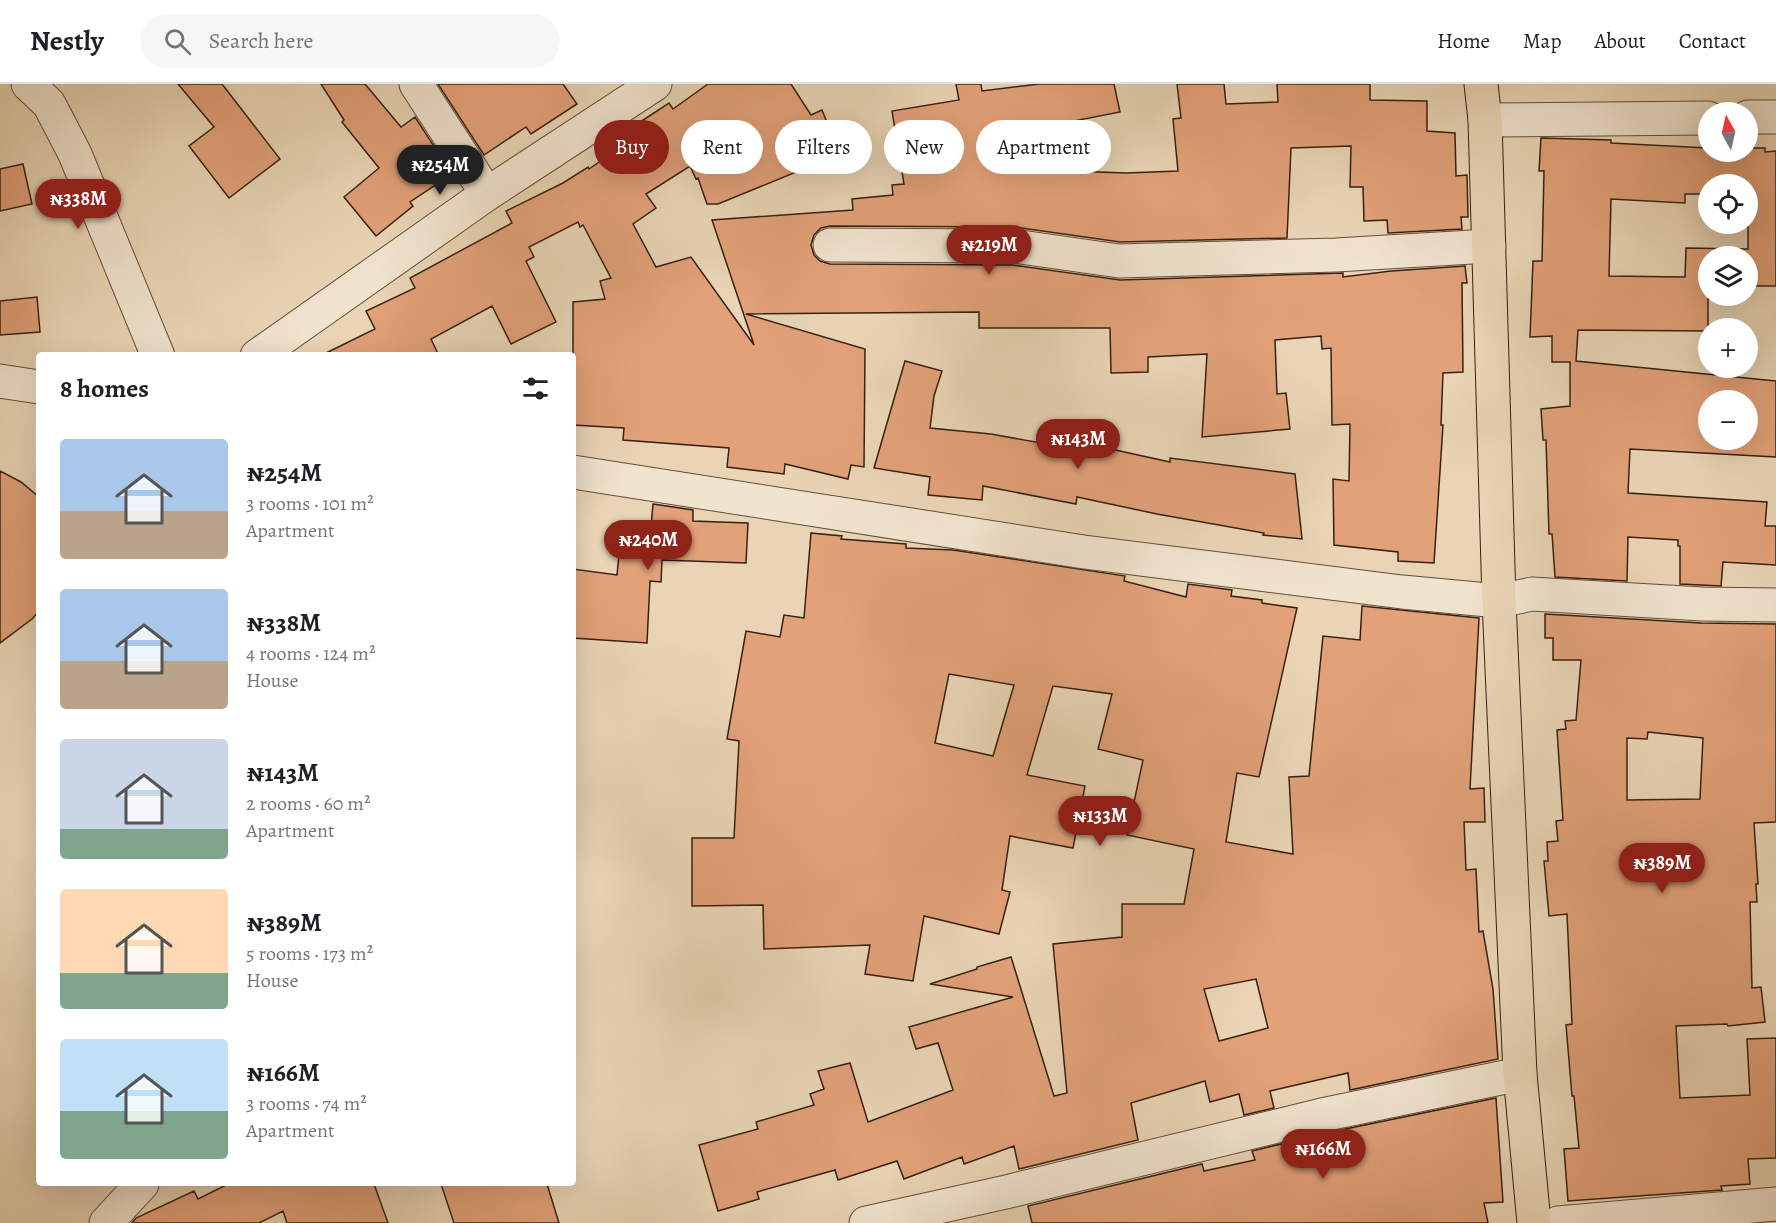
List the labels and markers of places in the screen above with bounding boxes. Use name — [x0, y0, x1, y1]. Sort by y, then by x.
pin: ₦254M — [398, 145, 482, 196]
pin: ₦338M — [36, 179, 120, 230]
pin: ₦219M — [947, 225, 1031, 276]
pin: ₦143M — [1036, 419, 1120, 470]
pin: ₦240M — [606, 520, 690, 571]
pin: ₦133M — [1058, 796, 1142, 847]
pin: ₦389M — [1620, 843, 1704, 894]
pin: ₦166M — [1281, 1129, 1365, 1180]

